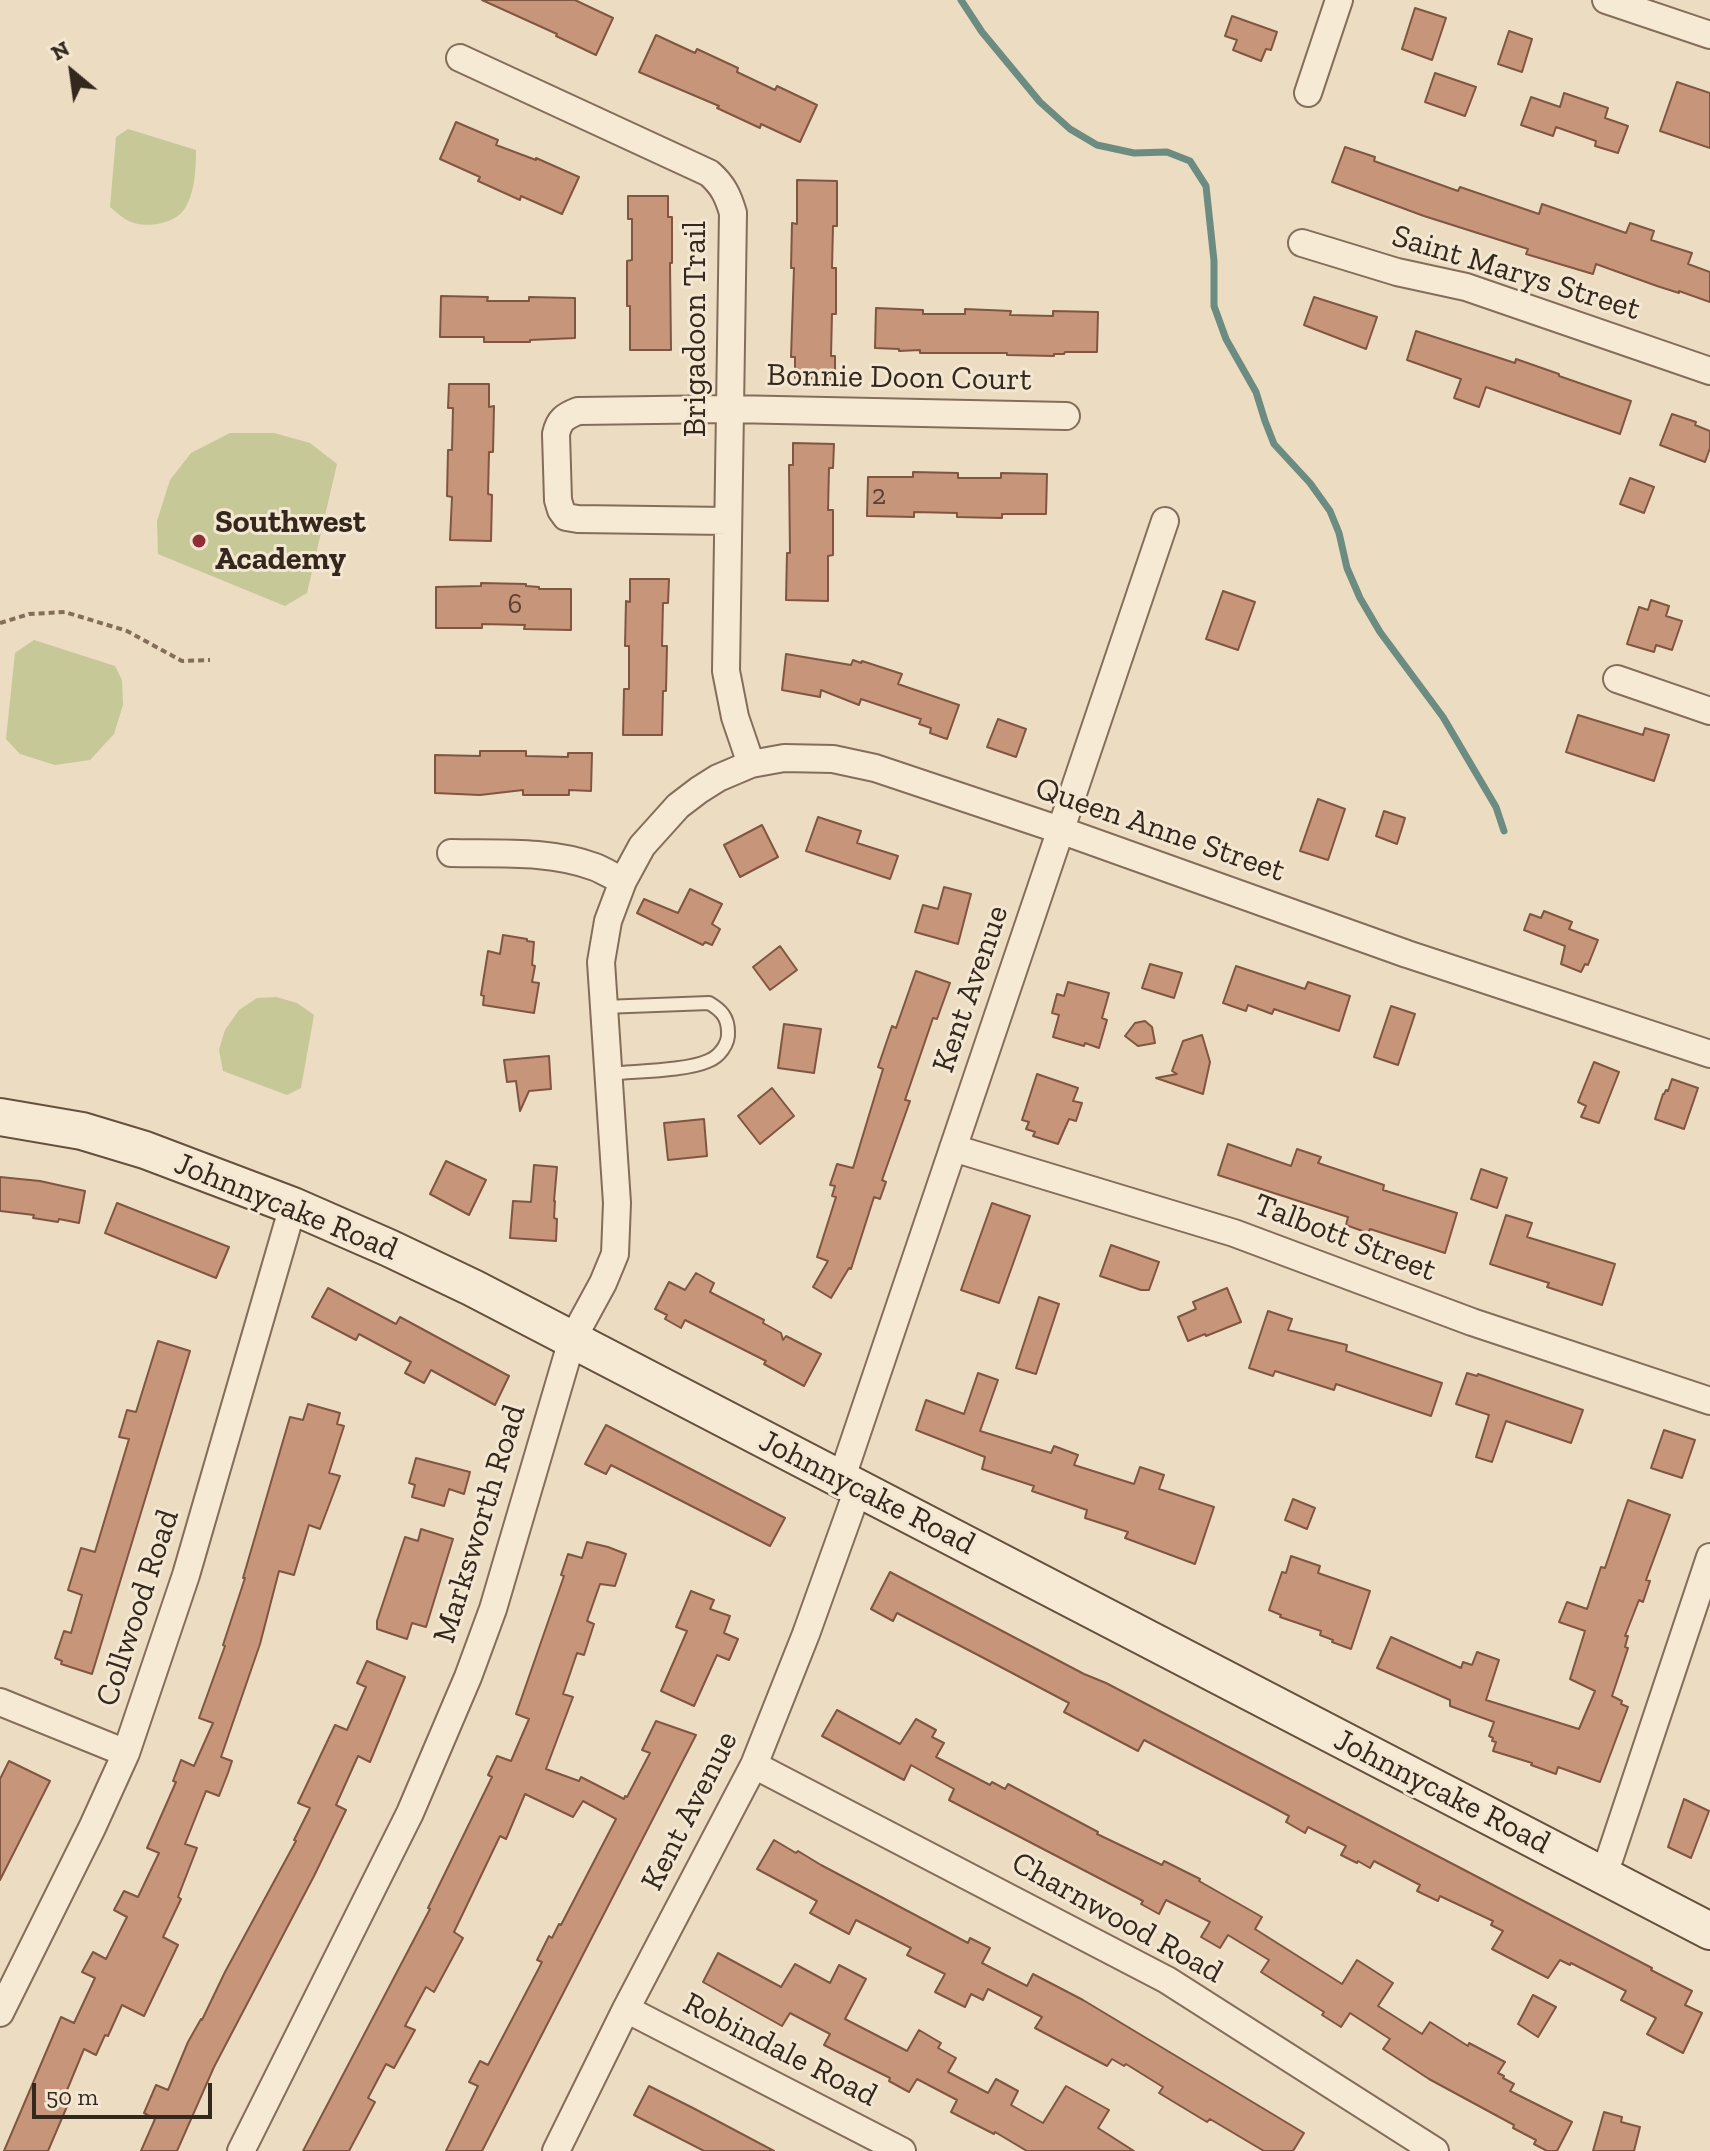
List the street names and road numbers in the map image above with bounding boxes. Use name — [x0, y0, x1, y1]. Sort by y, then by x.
street label: Saint Marys Street — [1387, 217, 1645, 329]
street label: Brigadoon Trail — [677, 221, 715, 437]
street label: Bonnie Doon Court — [766, 356, 1032, 400]
street label: Queen Anne Street — [1030, 769, 1290, 891]
street label: Kent Avenue — [925, 901, 1017, 1077]
street label: Johnnycake Road — [169, 1145, 403, 1269]
street label: Talbott Street — [1249, 1186, 1441, 1290]
street label: Marksworth Road — [426, 1400, 534, 1648]
street label: Johnnycake Road — [753, 1422, 981, 1564]
street label: Collwood Road — [88, 1505, 188, 1711]
street label: Johnnycake Road — [1328, 1721, 1556, 1863]
street label: Kent Avenue — [633, 1725, 747, 1897]
street label: Charnwood Road — [1005, 1844, 1229, 1992]
street label: Robindale Road — [676, 1985, 884, 2115]

